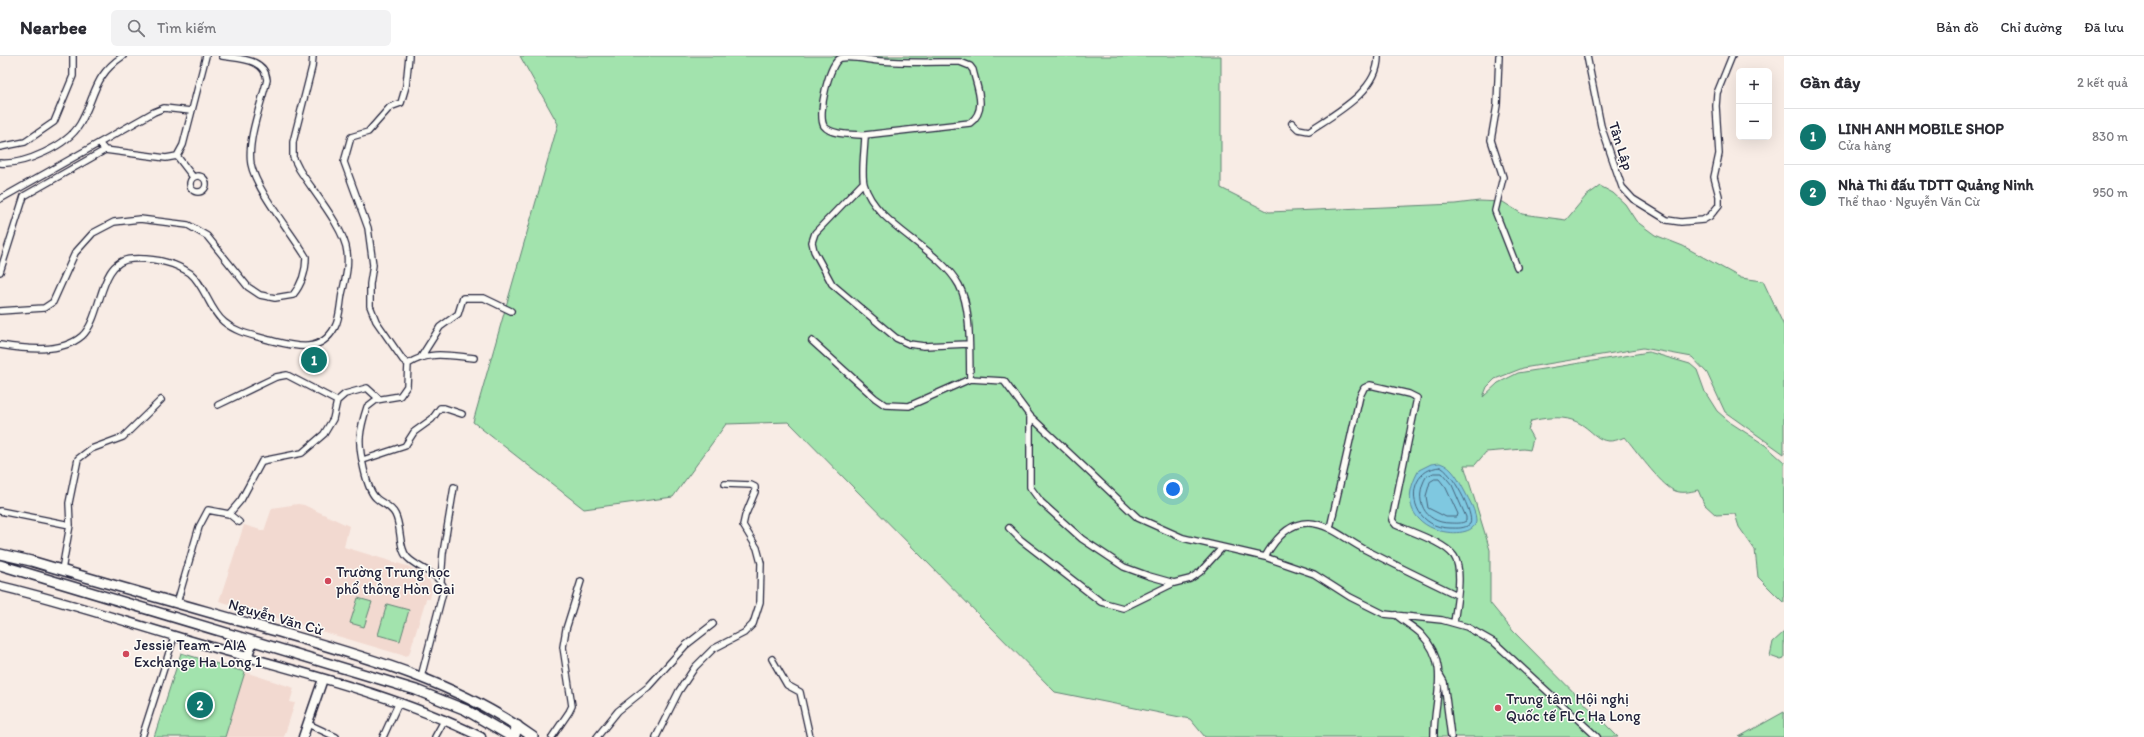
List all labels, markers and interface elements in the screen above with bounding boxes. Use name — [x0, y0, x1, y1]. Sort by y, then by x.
search box — [111, 10, 391, 46]
text: Nearbee — [20, 16, 87, 39]
icon: search — [125, 17, 147, 39]
text: Tìm kiếm — [157, 19, 216, 37]
text: Bản đồ — [1936, 19, 1979, 36]
text: Chỉ đường — [2001, 19, 2062, 36]
text: Đã lưu — [2084, 19, 2124, 36]
map controls — [1736, 68, 1772, 140]
button: + — [1736, 68, 1772, 104]
text: Gần đây — [1800, 72, 1860, 92]
text: 2 kết quả — [2077, 75, 2128, 90]
button: − — [1736, 104, 1772, 140]
street label: Tân Lập — [1605, 119, 1637, 173]
text: LINH ANH MOBILE SHOP — [1838, 120, 2004, 138]
text: 1 — [1810, 129, 1816, 144]
text: 830 m — [2092, 129, 2128, 144]
text: Cửa hàng — [1838, 138, 1891, 153]
text: Nhà Thi đấu TDTT Quảng Ninh — [1838, 176, 2034, 194]
text: 2 — [1810, 185, 1816, 200]
text: 950 m — [2093, 185, 2128, 200]
text: Thể thao · Nguyễn Văn Cừ — [1838, 194, 1980, 209]
pin: 1 — [301, 345, 327, 375]
your location — [1163, 479, 1183, 499]
place label: Trường Trung học phổ thông Hòn Gai — [336, 563, 455, 598]
marker: Trường Trung học phổ thông Hòn Gai — [323, 576, 333, 586]
street label: Nguyễn Văn Cừ — [226, 595, 326, 639]
place label: Jessie Team - AIA Exchange Ha Long 1 — [134, 636, 262, 671]
marker: Jessie Team - AIA Exchange Ha Long 1 — [121, 649, 131, 659]
pin: 2 — [187, 690, 213, 720]
place label: Trung tâm Hội nghị Quốc tế FLC Hạ Long — [1506, 690, 1641, 725]
marker: Trung tâm Hội nghị Quốc tế FLC Hạ Long — [1493, 703, 1503, 713]

